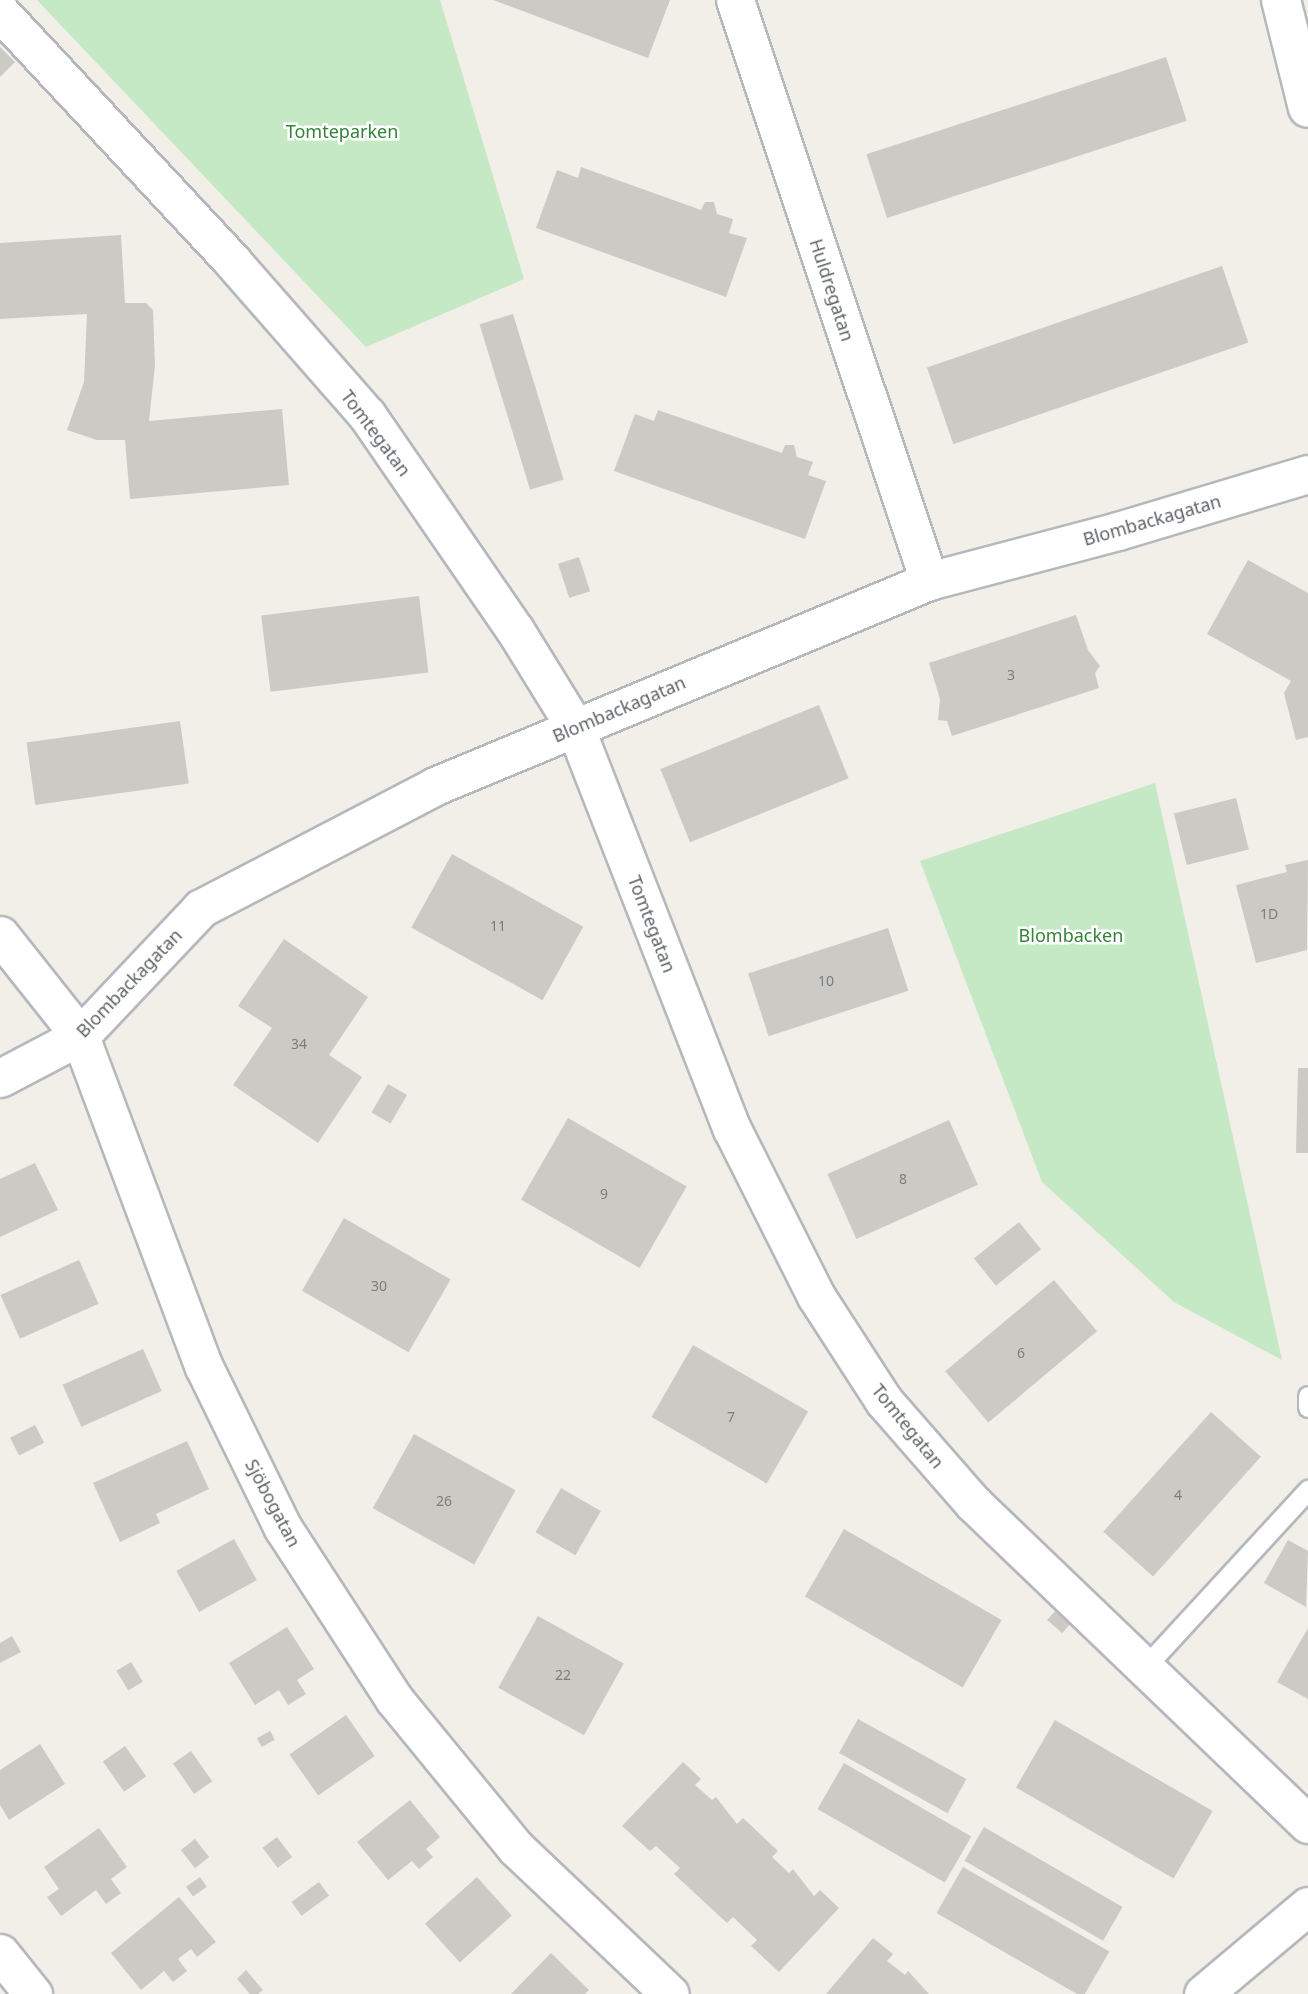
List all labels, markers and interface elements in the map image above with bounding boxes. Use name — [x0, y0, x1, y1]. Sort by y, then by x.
park label: Tomteparken — [286, 120, 398, 142]
street label: Huldregatan — [805, 236, 859, 344]
street label: Tomtegatan — [337, 386, 415, 480]
street label: Blombackagatan — [1081, 490, 1223, 550]
house number: 3 — [1007, 667, 1015, 683]
street label: Blombackagatan — [549, 671, 689, 747]
street label: Tomtegatan — [624, 873, 680, 975]
house number: 1D — [1260, 906, 1278, 922]
house number: 11 — [490, 918, 506, 934]
street label: Blombackagatan — [72, 924, 186, 1042]
park label: Blombacken — [1019, 924, 1123, 946]
house number: 10 — [818, 973, 834, 989]
house number: 34 — [291, 1036, 307, 1052]
house number: 8 — [899, 1171, 907, 1187]
house number: 9 — [600, 1186, 608, 1202]
house number: 30 — [371, 1278, 387, 1294]
house number: 6 — [1017, 1345, 1025, 1361]
street label: Tomtegatan — [868, 1380, 948, 1472]
house number: 7 — [727, 1409, 735, 1425]
street label: Sjöbogatan — [241, 1455, 305, 1551]
house number: 4 — [1174, 1487, 1182, 1503]
house number: 26 — [436, 1493, 452, 1509]
house number: 22 — [555, 1667, 571, 1683]

